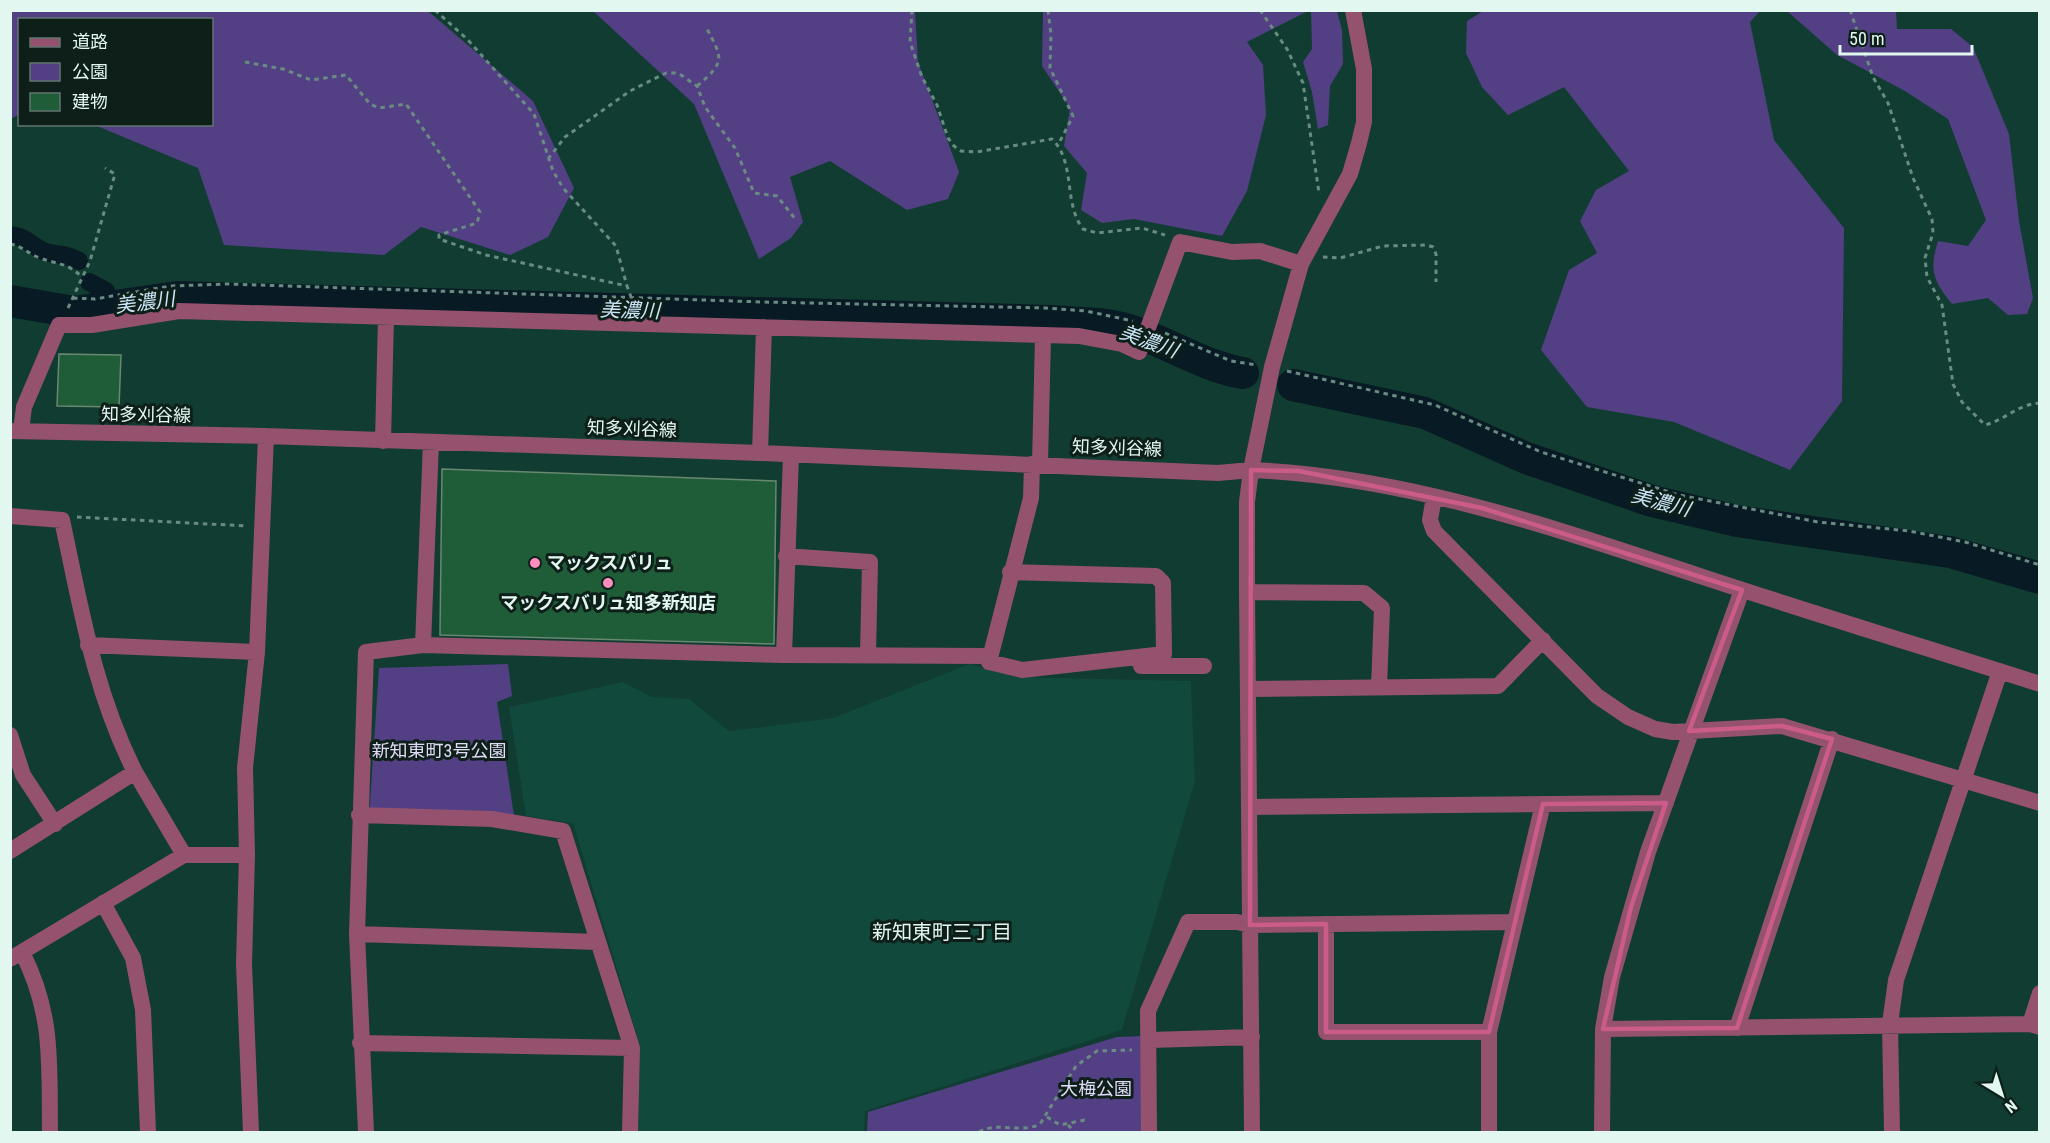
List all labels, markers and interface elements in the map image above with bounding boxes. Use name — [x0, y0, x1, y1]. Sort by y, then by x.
legend — [18, 18, 213, 126]
scale bar — [1840, 18, 1972, 56]
text: 50 m — [1849, 28, 1884, 49]
text: 道路 — [72, 31, 108, 52]
text: 公園 — [72, 61, 108, 82]
text: 建物 — [72, 91, 108, 112]
water label: 美濃川 — [114, 286, 178, 318]
water label: 美濃川 — [600, 297, 662, 323]
water label: 美濃川 — [1117, 319, 1183, 363]
street label: 知多刈谷線 — [101, 403, 191, 426]
street label: 知多刈谷線 — [587, 416, 677, 441]
street label: 知多刈谷線 — [1072, 435, 1162, 460]
water label: 美濃川 — [1629, 483, 1695, 522]
place label: マックスバリュ — [547, 552, 672, 573]
marker: マックスバリュ — [528, 556, 542, 570]
marker: マックスバリュ知多新知店 — [601, 576, 615, 590]
place label: マックスバリュ知多新知店 — [500, 592, 716, 613]
park label: 新知東町3号公園 — [372, 740, 506, 761]
district label: 新知東町三丁目 — [872, 920, 1012, 944]
north arrow — [1972, 1065, 2032, 1125]
park label: 大梅公園 — [1060, 1078, 1132, 1099]
text: N — [2001, 1096, 2021, 1117]

